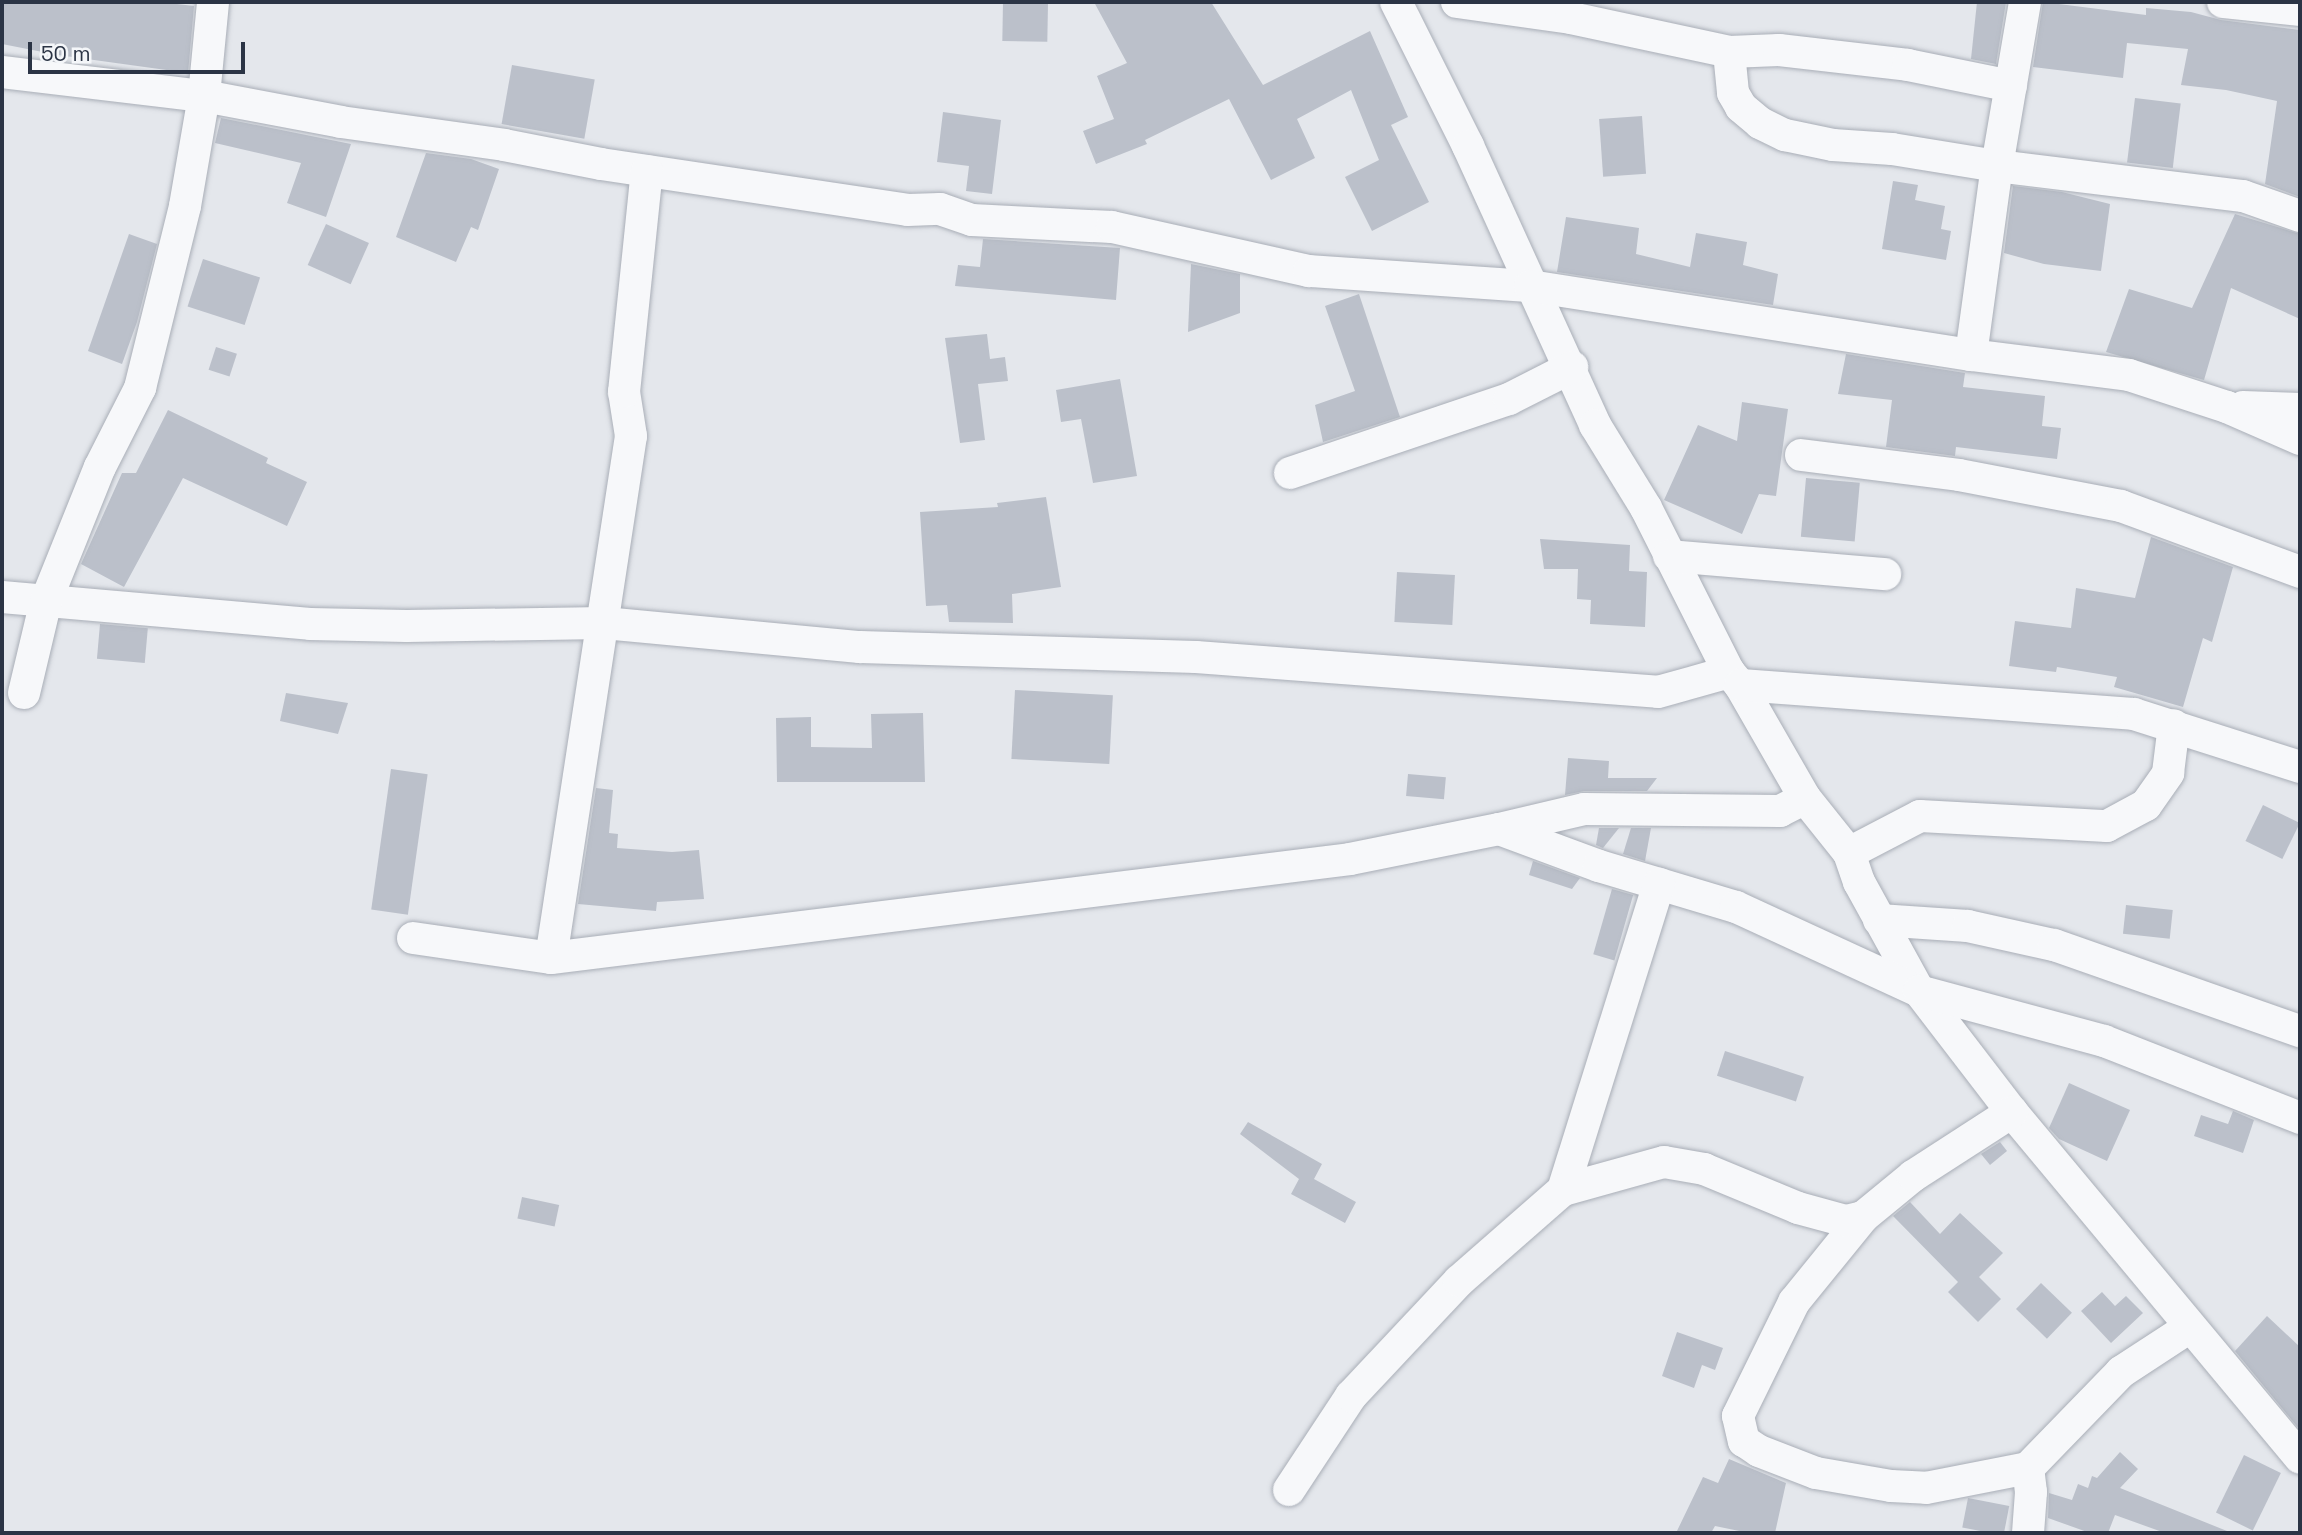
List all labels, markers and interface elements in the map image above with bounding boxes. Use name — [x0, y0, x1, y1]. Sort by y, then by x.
scale bar — [32, 28, 248, 72]
text: 50 m — [41, 40, 91, 67]

